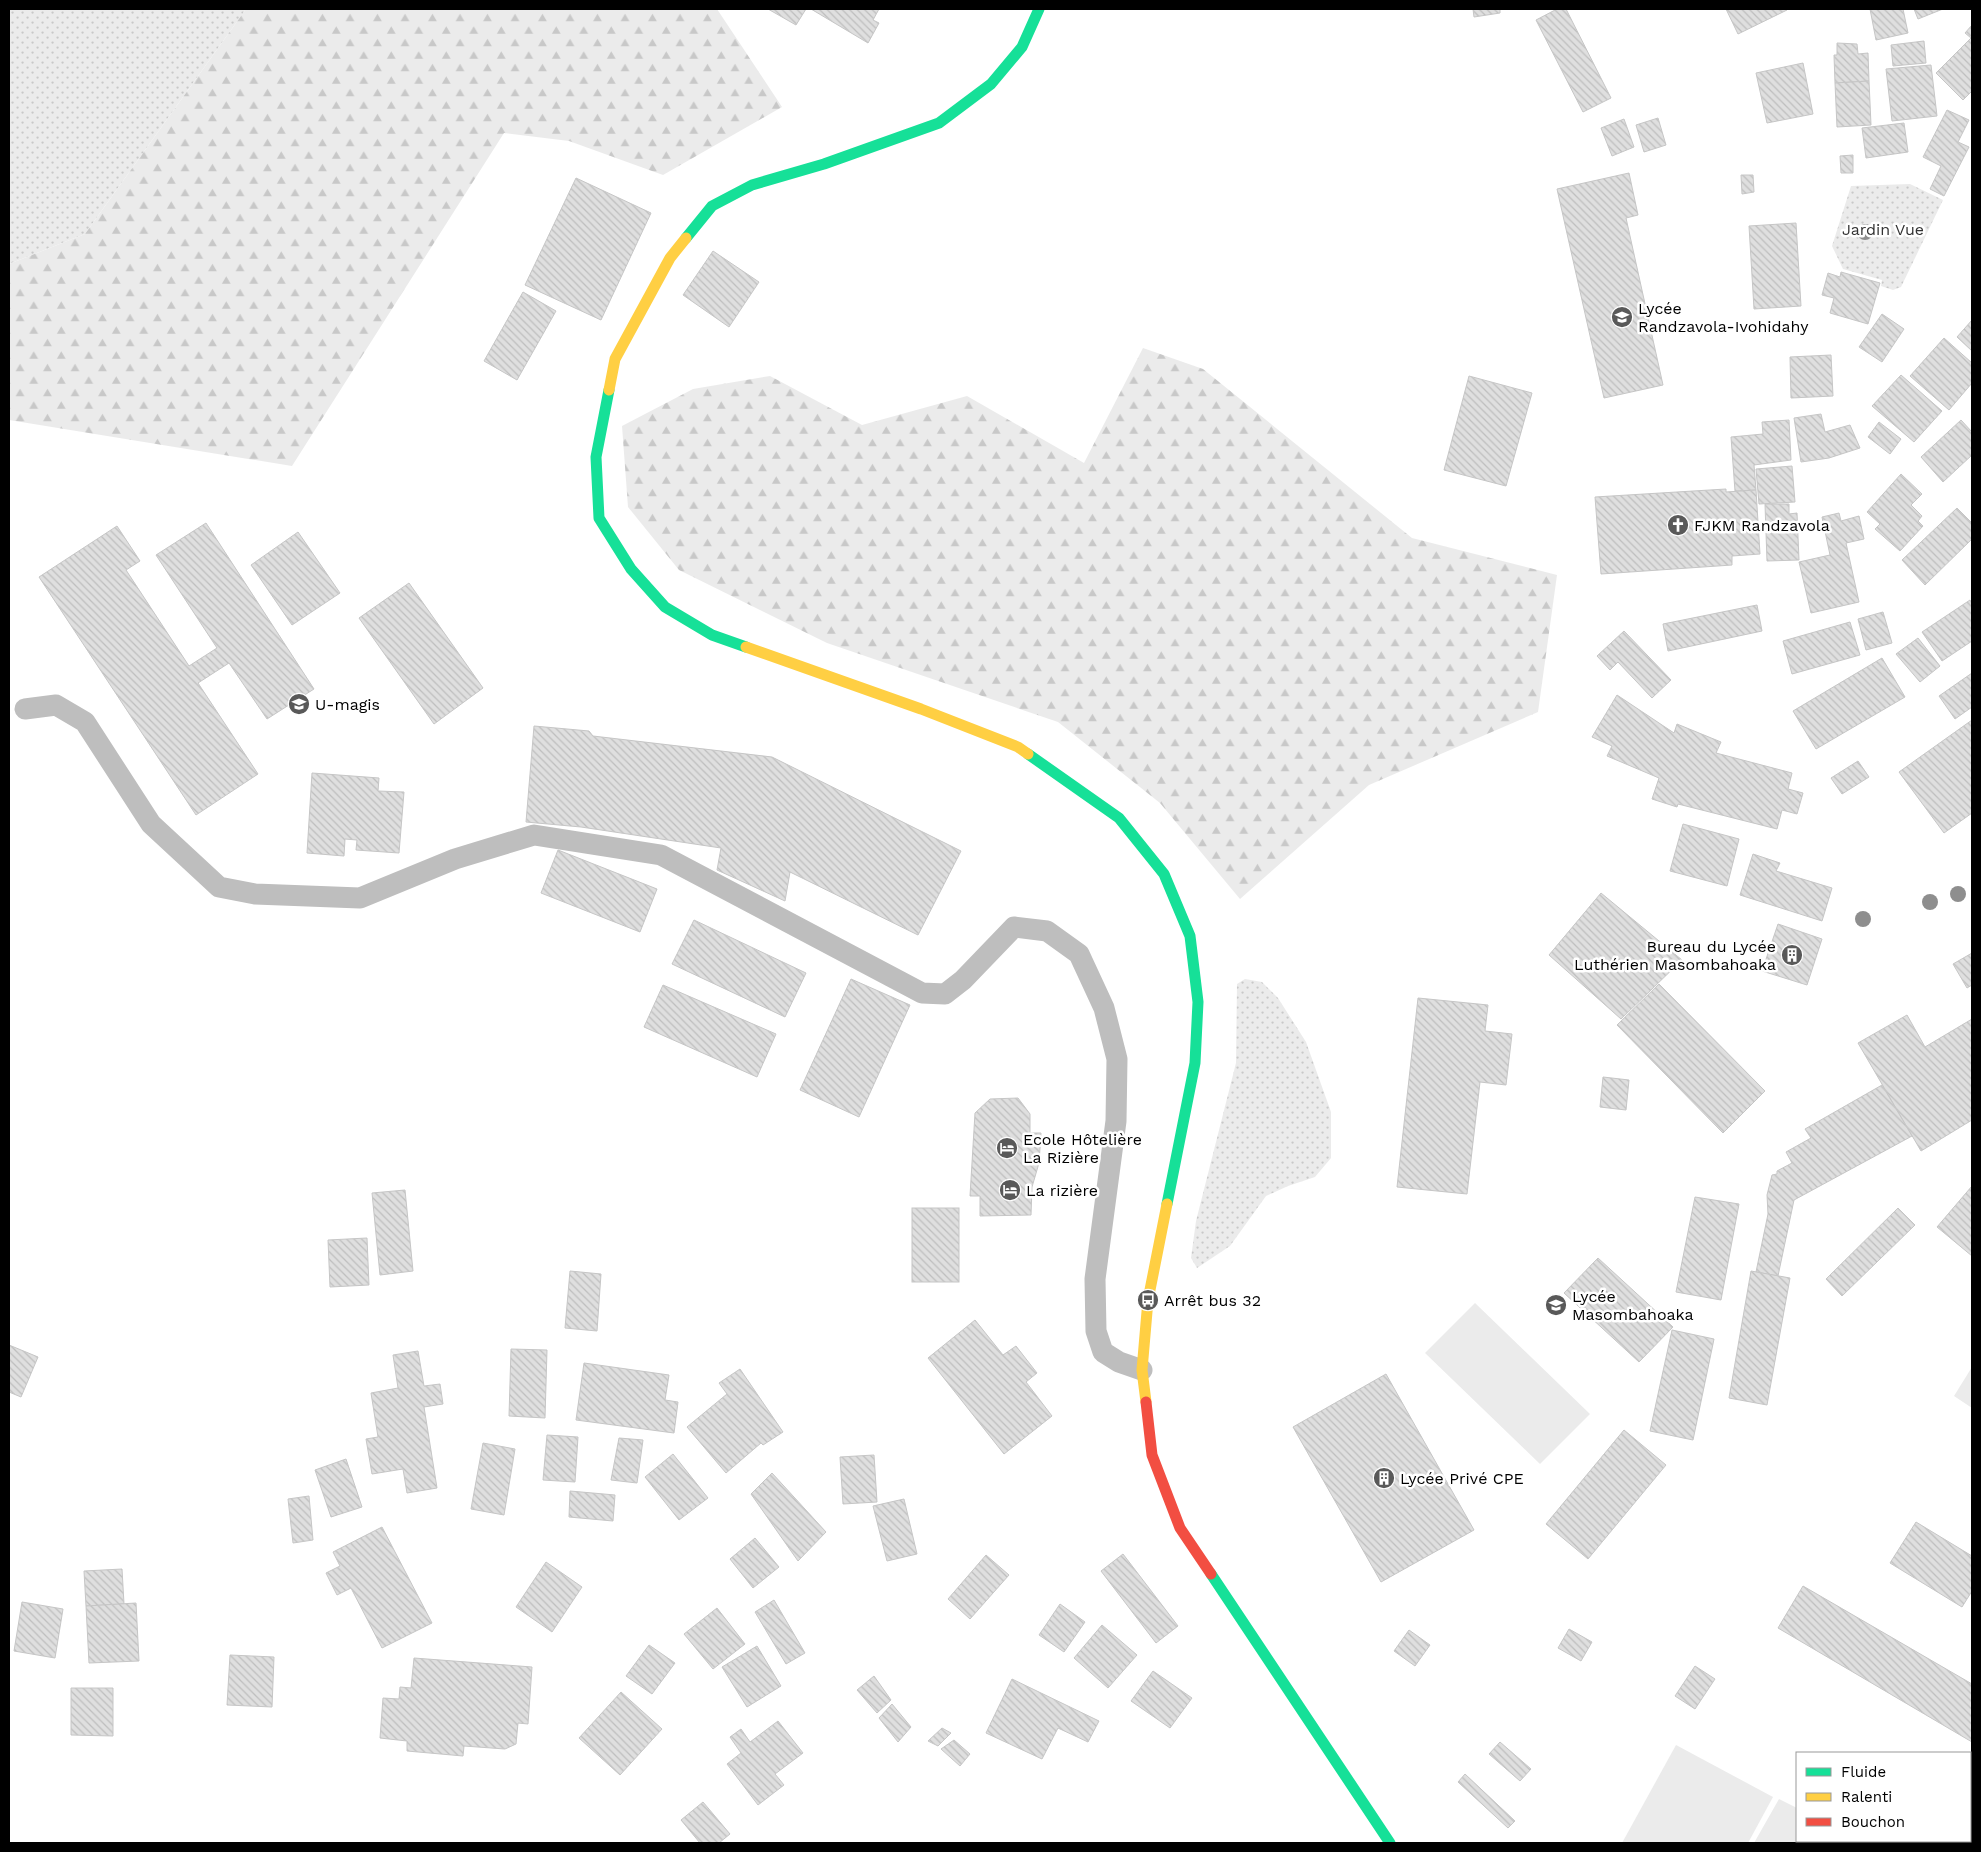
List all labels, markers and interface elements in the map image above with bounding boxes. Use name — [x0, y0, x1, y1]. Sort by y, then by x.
park label: Jardin Vue — [1842, 220, 1924, 239]
place label: Lycée Randzavola-Ivohidahy — [1638, 299, 1809, 336]
school or university icon: Lycée Randzavola-Ivohidahy — [1610, 305, 1634, 329]
church icon: FJKM Randzavola — [1666, 513, 1690, 537]
place label: FJKM Randzavola — [1694, 516, 1830, 535]
school or university icon: U-magis — [287, 692, 311, 716]
place label: U-magis — [315, 695, 380, 714]
place label: Bureau du Lycée Luthérien Masombahoaka — [1574, 937, 1776, 974]
building icon: Bureau du Lycée Luthérien Masombahoaka — [1780, 943, 1804, 967]
place label: Ecole Hôtelière La Rizière — [1023, 1130, 1142, 1167]
hotel icon: Ecole Hôtelière La Rizière — [995, 1136, 1019, 1160]
hotel icon: La rizière — [998, 1178, 1022, 1202]
place label: La rizière — [1026, 1181, 1098, 1200]
place label: Lycée Masombahoaka — [1572, 1287, 1694, 1324]
bus stop icon: Arrêt bus 32 — [1136, 1288, 1160, 1312]
place label: Arrêt bus 32 — [1164, 1291, 1261, 1310]
school or university icon: Lycée Masombahoaka — [1544, 1293, 1568, 1317]
building icon: Lycée Privé CPE — [1372, 1466, 1396, 1490]
place label: Lycée Privé CPE — [1400, 1469, 1524, 1488]
legend — [1796, 1752, 1971, 1842]
text: Fluide — [1841, 1763, 1886, 1781]
text: Ralenti — [1841, 1788, 1892, 1806]
text: Bouchon — [1841, 1813, 1905, 1831]

